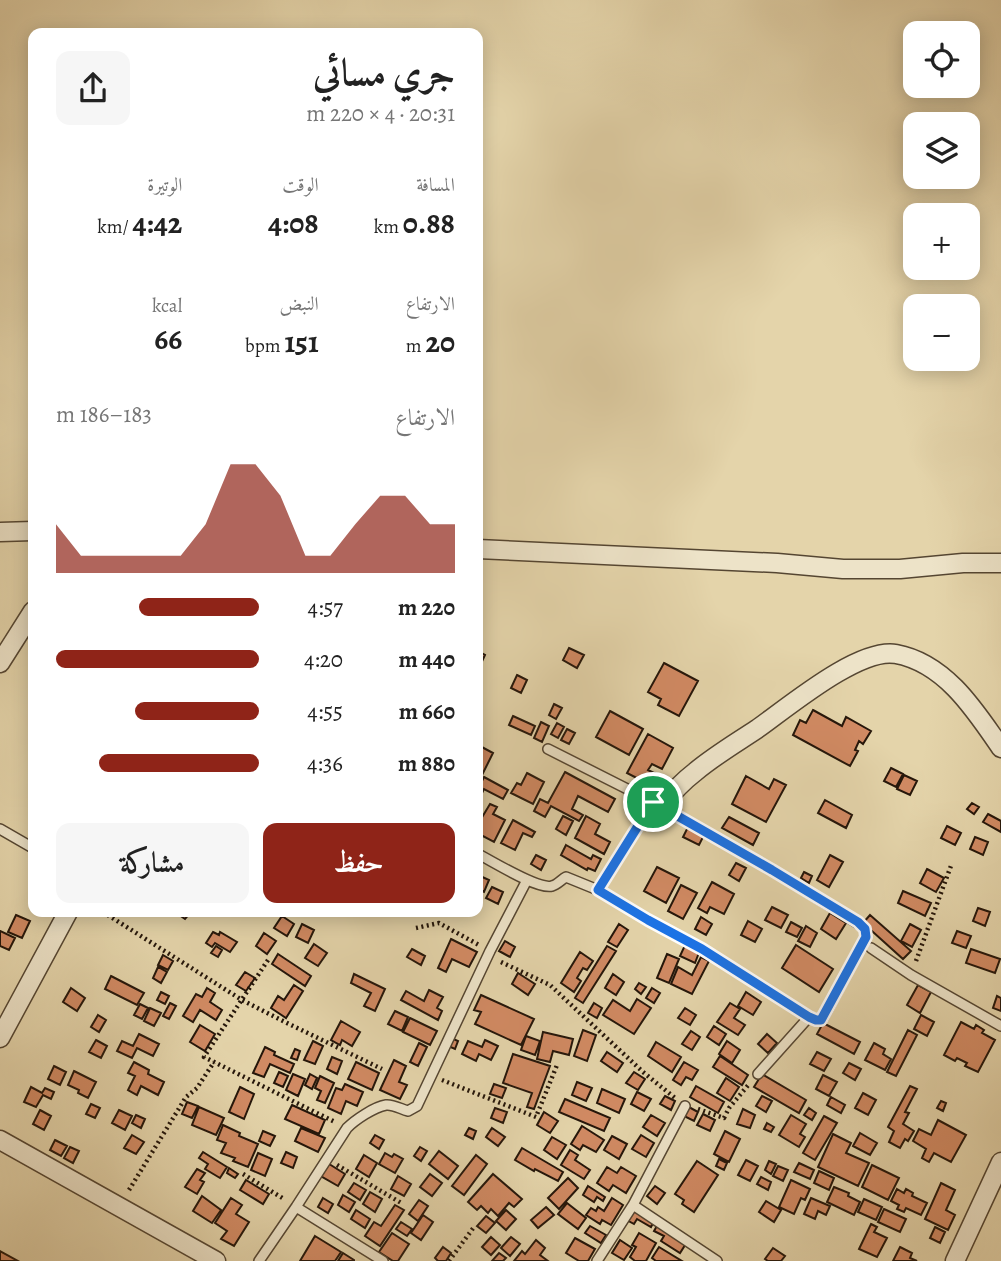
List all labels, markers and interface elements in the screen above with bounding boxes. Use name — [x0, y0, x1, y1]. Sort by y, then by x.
map controls — [903, 21, 980, 371]
button: locate — [903, 21, 980, 98]
text: جري مسائي — [313, 46, 455, 98]
button: share — [56, 51, 130, 125]
text: 20:31 · 4 × 220 m — [306, 98, 455, 129]
button: layers — [903, 112, 980, 189]
text: الوتيرة — [147, 172, 182, 198]
text: الوقت — [282, 172, 319, 198]
text: المسافة — [416, 172, 455, 198]
text: 4:42 — [133, 203, 182, 243]
text: 4:08 — [268, 203, 319, 243]
text: 0.88 — [403, 203, 455, 243]
button: + — [903, 203, 980, 280]
text: /km — [97, 214, 133, 240]
text: km — [374, 214, 403, 240]
text: النبض — [280, 291, 319, 317]
text: الارتفاع — [406, 291, 455, 317]
text: kcal — [152, 293, 182, 319]
button: − — [903, 294, 980, 371]
text: 66 — [154, 319, 182, 359]
text: 151 — [284, 322, 319, 362]
text: 20 — [425, 322, 455, 362]
text: bpm — [245, 333, 284, 359]
text: m — [406, 333, 425, 359]
text: 183–186 m — [56, 399, 152, 430]
text: الارتفاع — [395, 402, 455, 433]
text: 4:57 — [308, 592, 343, 623]
text: 220 m — [398, 592, 455, 623]
text: 4:20 — [304, 644, 343, 675]
text: 440 m — [399, 644, 455, 675]
text: 4:55 — [307, 696, 343, 727]
text: 660 m — [399, 696, 455, 727]
text: 4:36 — [307, 748, 343, 779]
text: 880 m — [398, 748, 455, 779]
pin — [623, 772, 683, 832]
icon: arrive — [634, 783, 672, 821]
button: مشاركة — [56, 823, 249, 903]
button: حفظ — [263, 823, 455, 903]

